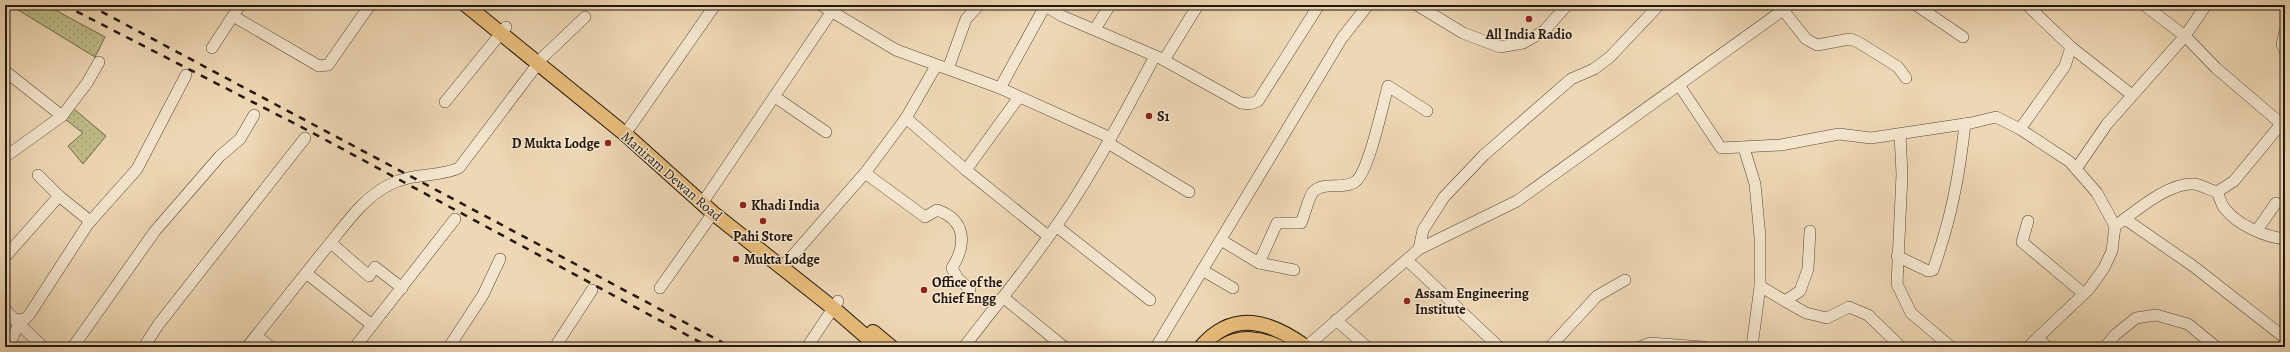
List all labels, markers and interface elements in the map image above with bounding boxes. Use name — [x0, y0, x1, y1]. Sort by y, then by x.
marker: All India Radio — [1524, 14, 1534, 24]
place label: All India Radio — [1485, 25, 1572, 44]
place label: S1 — [1157, 107, 1170, 126]
marker: S1 — [1144, 111, 1154, 121]
street label: Maniram Dewan Road — [617, 127, 727, 226]
place label: D Mukta Lodge — [512, 134, 601, 153]
marker: D Mukta Lodge — [603, 138, 613, 148]
place label: Khadi India — [751, 196, 820, 215]
marker: Khadi India — [738, 200, 748, 210]
marker: Pahi Store — [758, 216, 768, 226]
place label: Pahi Store — [733, 227, 794, 246]
place label: Mukta Lodge — [744, 250, 821, 269]
marker: Mukta Lodge — [731, 254, 741, 264]
place label: Office of the Chief Engg — [932, 273, 1003, 308]
place label: Assam Engineering Institute — [1414, 284, 1530, 319]
marker: Office of the Chief Engg — [919, 285, 929, 295]
marker: Assam Engineering Institute — [1402, 296, 1412, 306]

